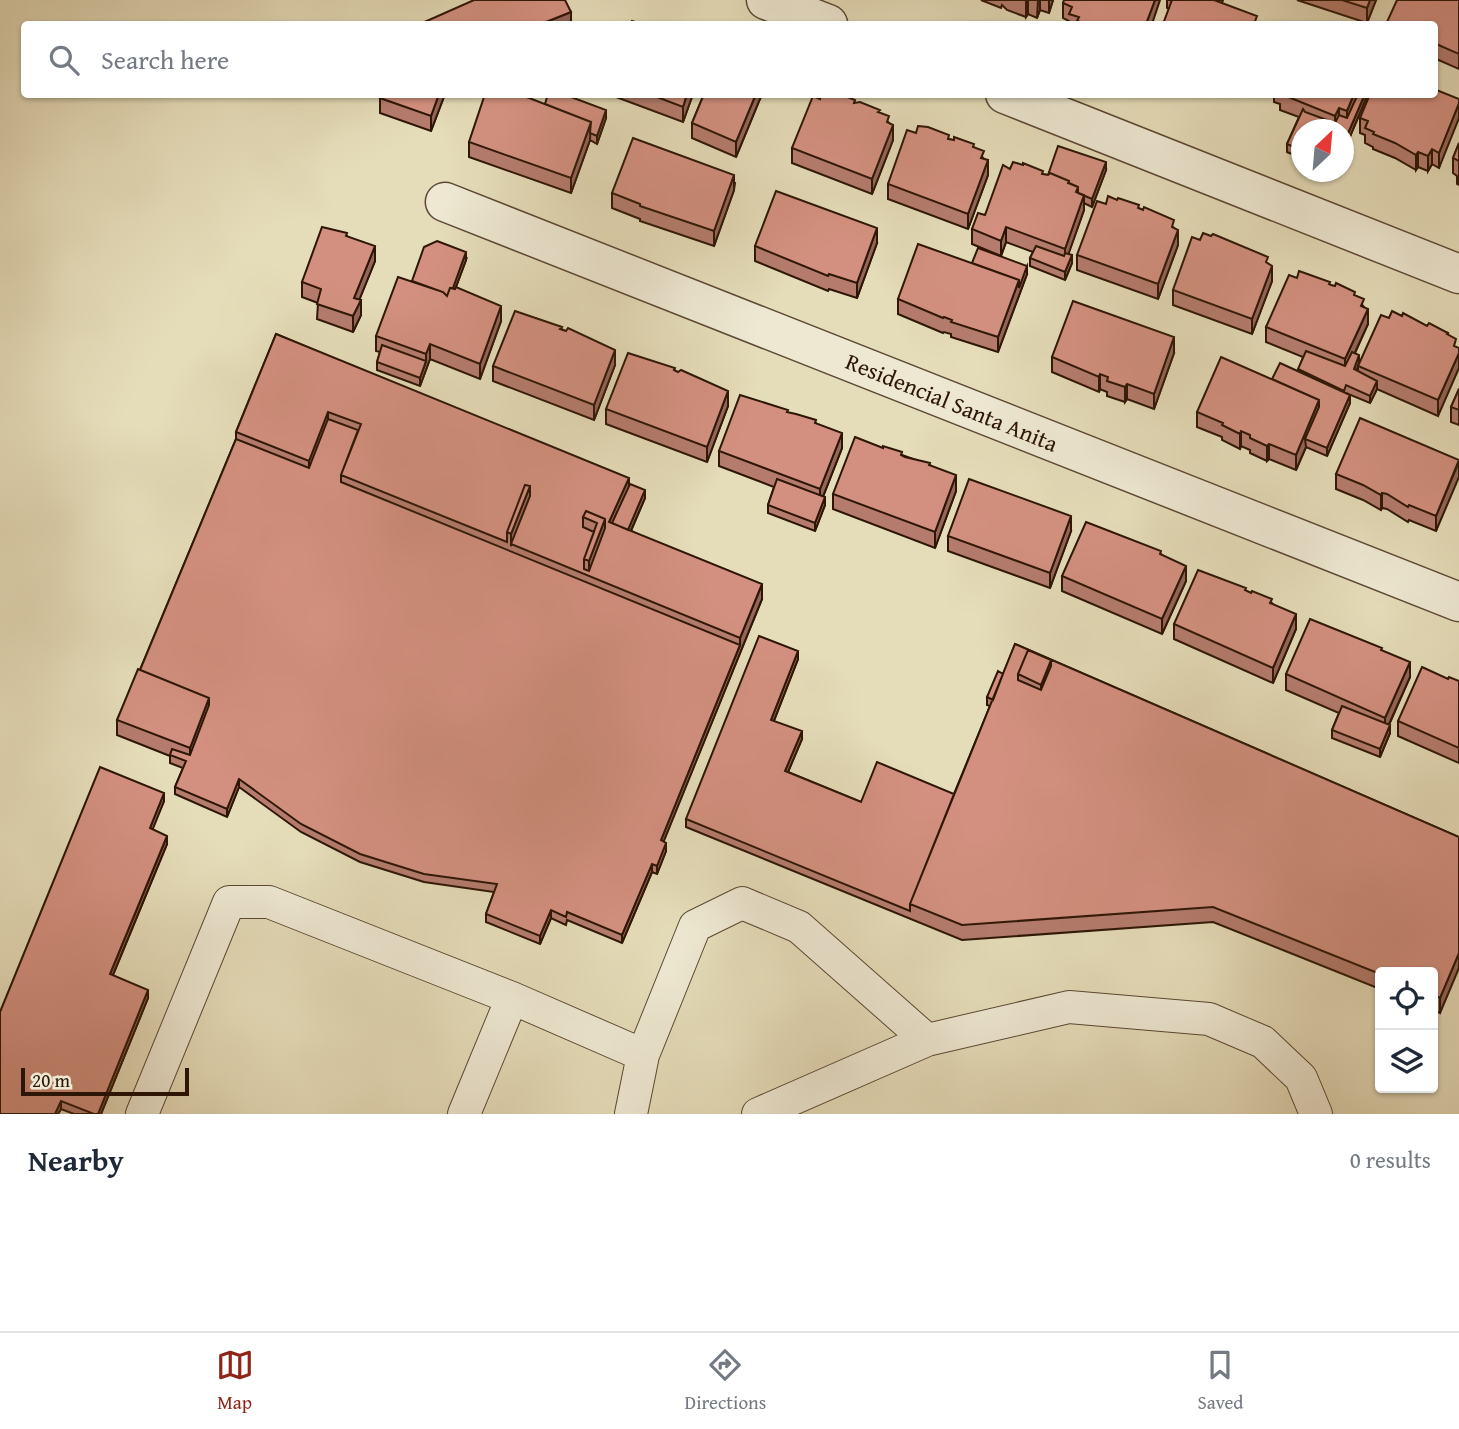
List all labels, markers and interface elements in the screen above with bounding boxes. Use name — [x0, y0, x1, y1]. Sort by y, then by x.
search box — [21, 21, 1438, 98]
text: Search here — [101, 40, 229, 79]
icon: search — [45, 41, 83, 79]
north arrow — [1291, 119, 1354, 182]
street label: Residencial Santa Anita — [841, 344, 1063, 460]
map controls — [1375, 967, 1438, 1093]
button: locate — [1375, 967, 1438, 1030]
button: layers — [1375, 1030, 1438, 1093]
scale bar — [21, 1065, 189, 1097]
text: 20 m — [32, 1066, 70, 1094]
text: Nearby — [28, 1138, 124, 1182]
text: 0 results — [1350, 1143, 1431, 1176]
tab: Map — [216, 1346, 254, 1416]
tab: Directions — [685, 1346, 766, 1416]
tab: Saved — [1197, 1346, 1243, 1416]

